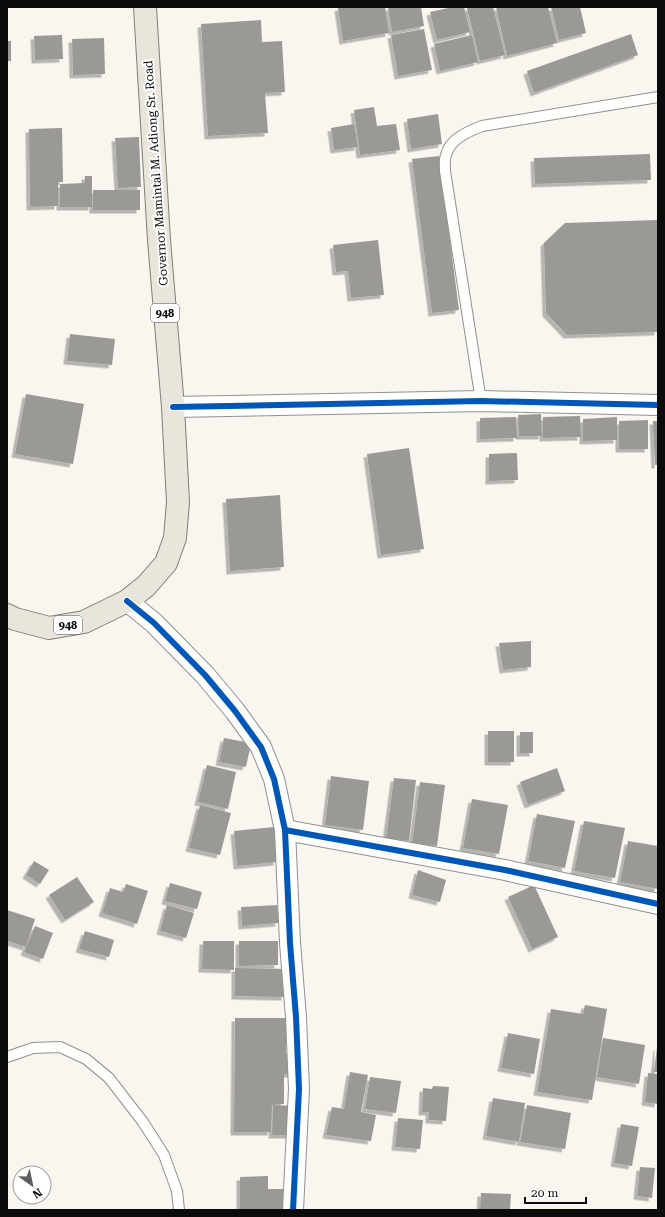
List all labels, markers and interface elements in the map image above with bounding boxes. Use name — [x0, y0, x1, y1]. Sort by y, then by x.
street label: Governor Mamintal M. Adiong Sr. Road — [141, 60, 171, 286]
road number: 948 — [151, 304, 179, 322]
road number: 948 — [54, 616, 82, 634]
north arrow — [12, 1165, 52, 1205]
scale bar — [525, 1179, 586, 1205]
text: N — [30, 1185, 44, 1201]
text: 20 m — [531, 1186, 558, 1200]

